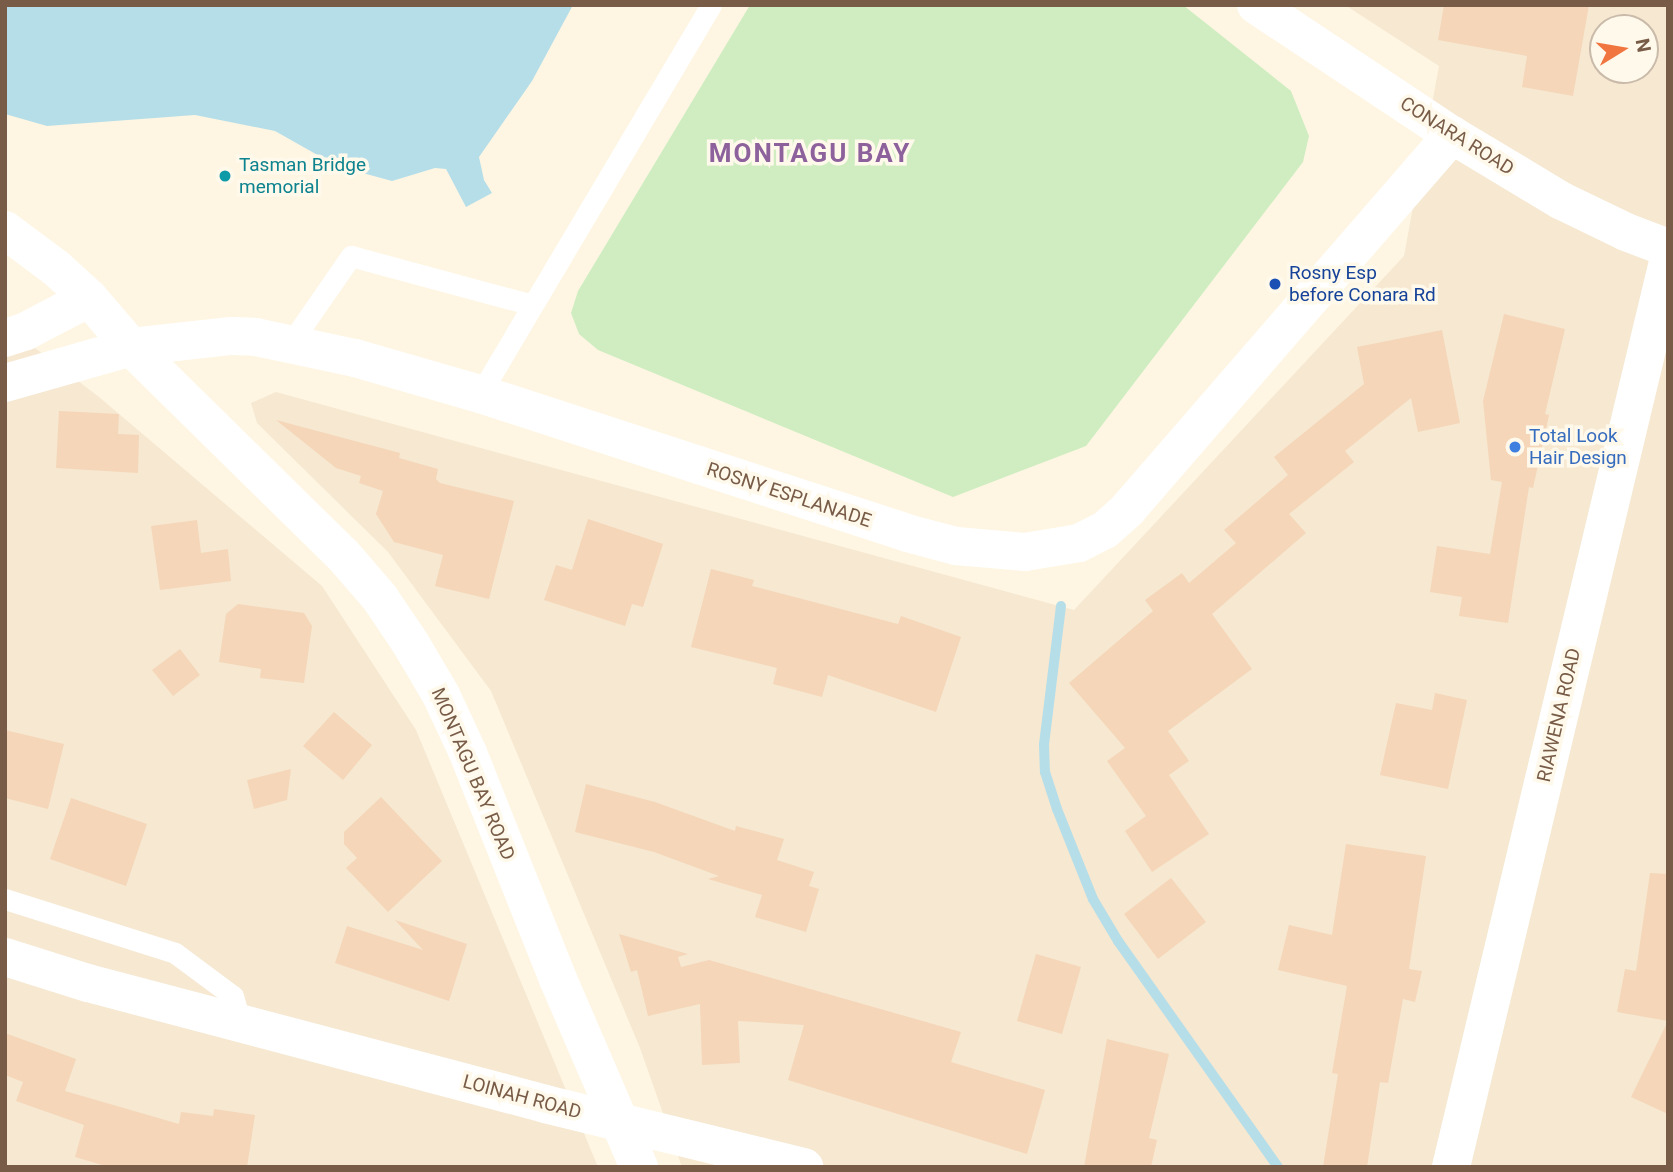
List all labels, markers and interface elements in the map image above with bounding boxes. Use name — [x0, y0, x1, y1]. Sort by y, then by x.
north arrow — [1589, 14, 1659, 84]
text: N — [1631, 37, 1656, 54]
street label: CONARA ROAD — [1396, 92, 1518, 180]
district label: MONTAGU BAY — [710, 138, 910, 170]
place label: Tasman Bridge memorial — [239, 154, 366, 198]
marker: Tasman Bridge memorial — [217, 168, 233, 184]
place label: Rosny Esp before Conara Rd — [1289, 262, 1436, 306]
marker: Rosny Esp before Conara Rd — [1267, 276, 1283, 292]
place label: Total Look Hair Design — [1529, 425, 1627, 469]
marker: Total Look Hair Design — [1507, 439, 1523, 455]
street label: ROSNY ESPLANADE — [704, 458, 874, 532]
street label: RIAWENA ROAD — [1533, 646, 1585, 784]
street label: MONTAGU BAY ROAD — [426, 685, 520, 863]
street label: LOINAH ROAD — [460, 1070, 584, 1124]

